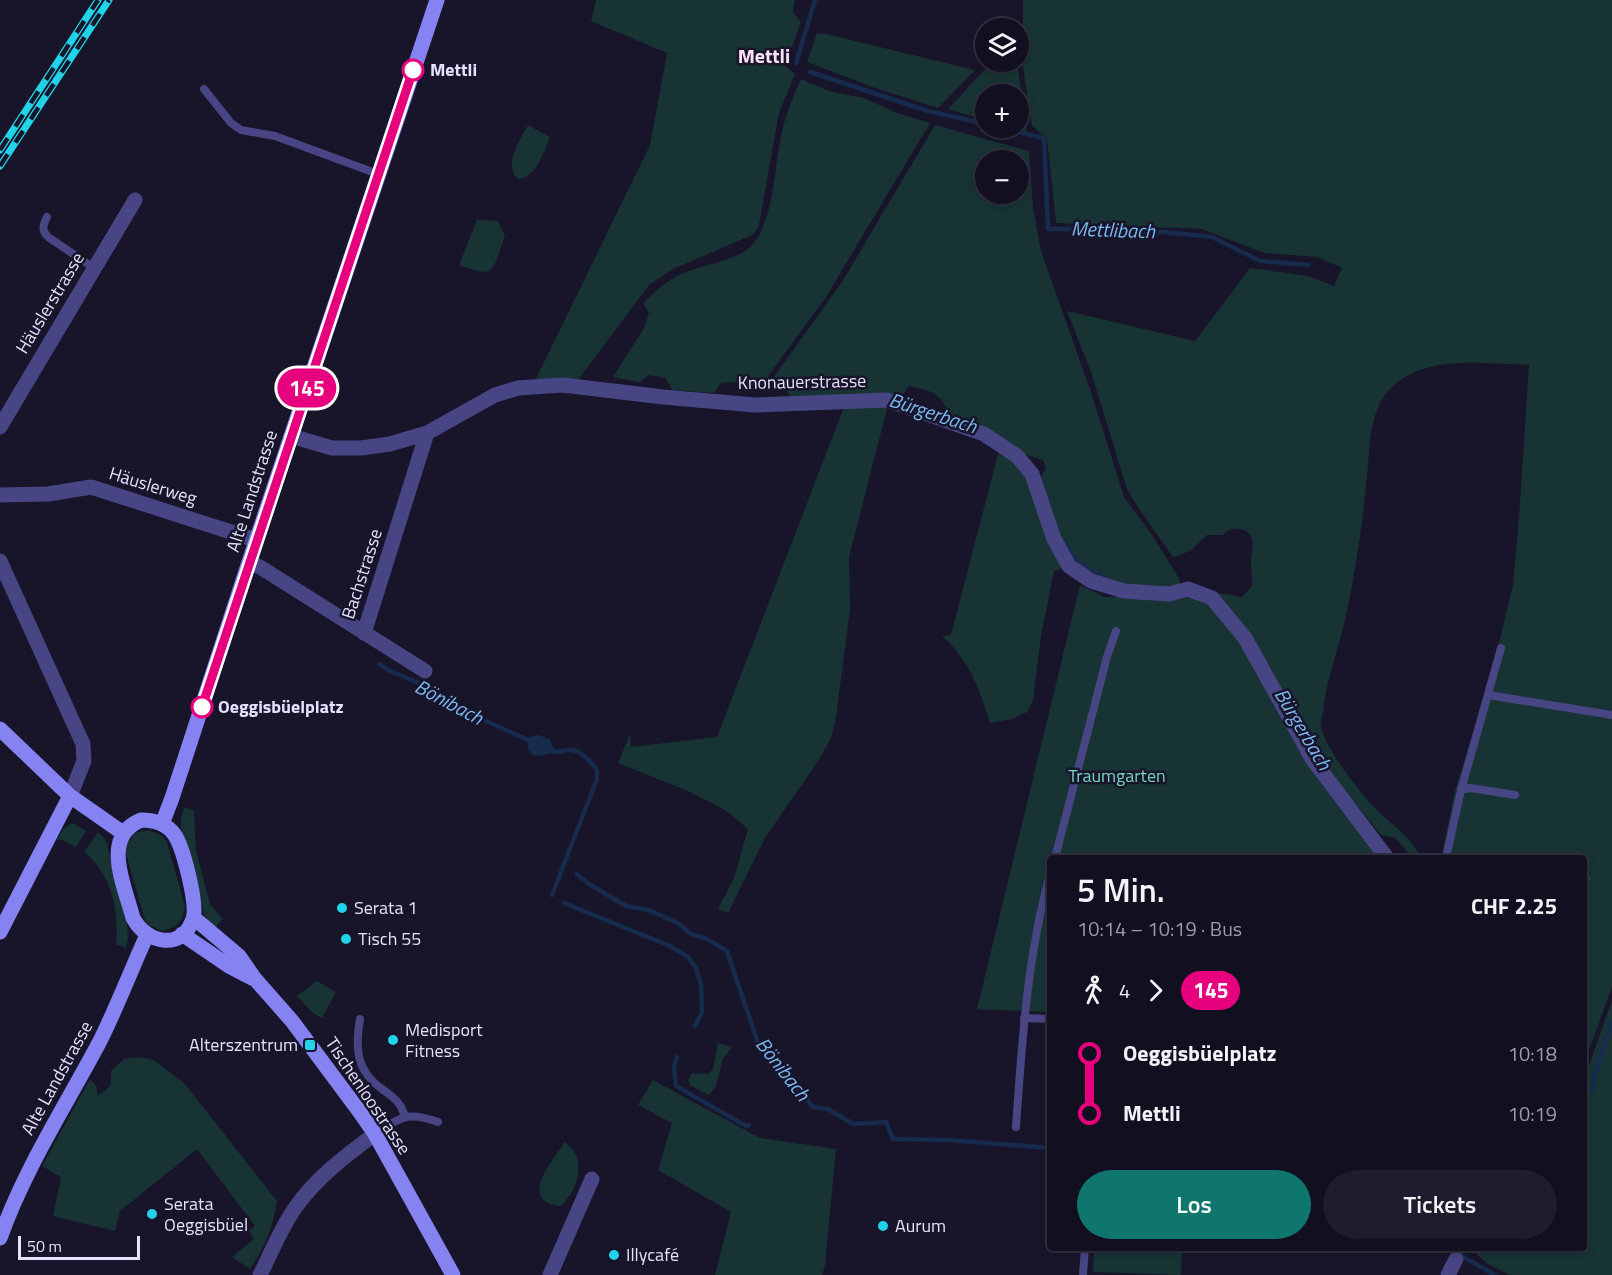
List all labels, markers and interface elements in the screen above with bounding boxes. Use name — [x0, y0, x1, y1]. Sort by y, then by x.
map controls — [975, 18, 1029, 204]
button: layers — [975, 18, 1029, 72]
district label: Mettli — [738, 40, 790, 71]
place label: Mettli — [430, 56, 477, 83]
marker: Mettli — [402, 59, 424, 81]
button: + — [975, 84, 1029, 138]
button: − — [975, 150, 1029, 204]
water label: Mettlibach — [1071, 213, 1157, 246]
street label: Häuslerstrasse — [9, 247, 91, 359]
street label: Knonauerstrasse — [737, 367, 867, 396]
line badge: 145 — [272, 368, 342, 408]
text: 145 — [289, 372, 325, 404]
water label: Bürgerbach — [885, 384, 982, 442]
street label: Alte Landstrasse — [219, 426, 284, 555]
street label: Häuslerweg — [106, 459, 200, 512]
street label: Bachstrasse — [334, 525, 389, 622]
water label: Bönibach — [409, 671, 490, 733]
water label: Bürgerbach — [1267, 682, 1341, 776]
place label: Oeggisbüelplatz — [218, 693, 344, 720]
marker: Oeggisbüelplatz — [191, 696, 213, 718]
park label: Traumgarten — [1068, 762, 1166, 789]
text: 5 Min. — [1077, 865, 1165, 915]
text: CHF 2.25 — [1471, 889, 1557, 923]
place label: Serata 1 — [354, 894, 417, 921]
marker: Serata 1 — [335, 901, 349, 915]
text: 10:14 – 10:19 · Bus — [1077, 913, 1242, 944]
place label: Tisch 55 — [358, 925, 421, 952]
marker: Tisch 55 — [339, 932, 353, 946]
icon: walk — [1077, 974, 1110, 1007]
icon: forward — [1139, 974, 1172, 1007]
text: 145 — [1193, 974, 1228, 1006]
text: 4 — [1119, 975, 1130, 1006]
street label: Alte Landstrasse — [14, 1016, 99, 1140]
place label: Medisport Fitness — [405, 1016, 483, 1064]
water label: Bönibach — [749, 1030, 819, 1108]
place label: Alterszentrum — [189, 1031, 298, 1058]
street label: Tischenloostrasse — [319, 1031, 418, 1160]
marker: Medisport Fitness — [386, 1033, 400, 1047]
text: Oeggisbüelplatz — [1123, 1036, 1277, 1070]
marker: Alterszentrum — [303, 1038, 317, 1052]
text: 10:18 — [1508, 1038, 1557, 1069]
text: Mettli — [1123, 1096, 1181, 1130]
text: 10:19 — [1508, 1098, 1557, 1129]
button: Los — [1077, 1170, 1311, 1239]
button: Tickets — [1323, 1170, 1557, 1239]
place label: Serata Oeggisbüel — [164, 1190, 248, 1238]
marker: Serata Oeggisbüel — [145, 1207, 159, 1221]
place label: Aurum — [895, 1212, 946, 1239]
marker: Aurum — [876, 1219, 890, 1233]
scale bar — [18, 1233, 140, 1260]
text: 50 m — [27, 1234, 62, 1258]
place label: Illycafé — [626, 1241, 679, 1268]
marker: Illycafé — [607, 1248, 621, 1262]

